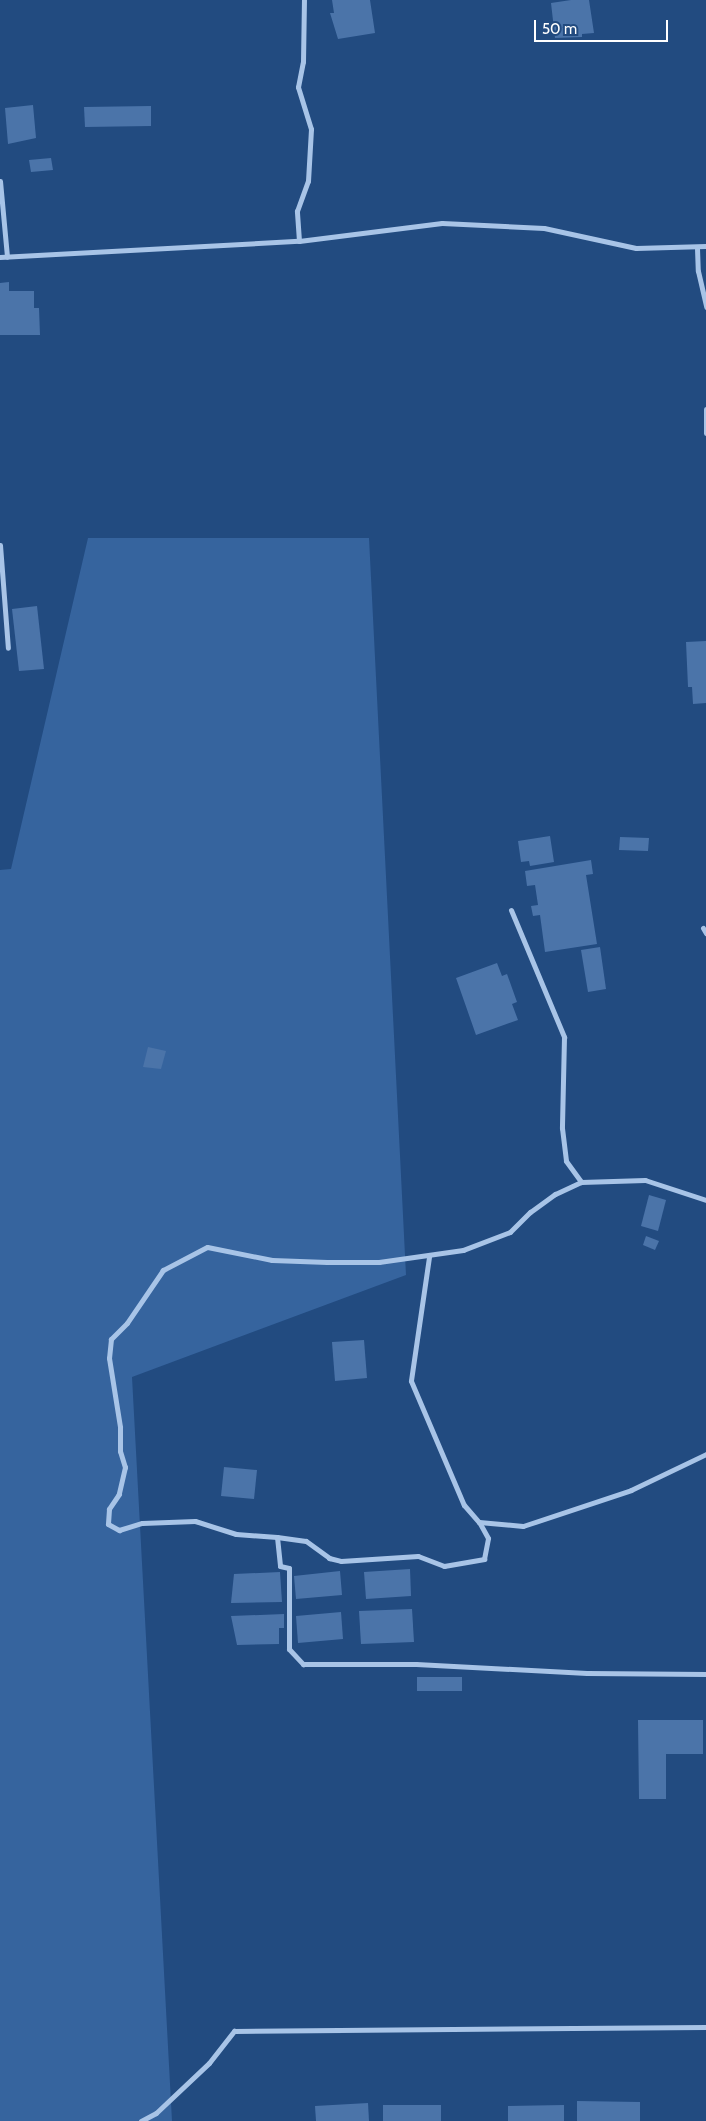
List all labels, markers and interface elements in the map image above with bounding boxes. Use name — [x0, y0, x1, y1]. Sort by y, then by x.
scale bar — [536, 10, 670, 42]
text: 50 m — [542, 20, 577, 38]

